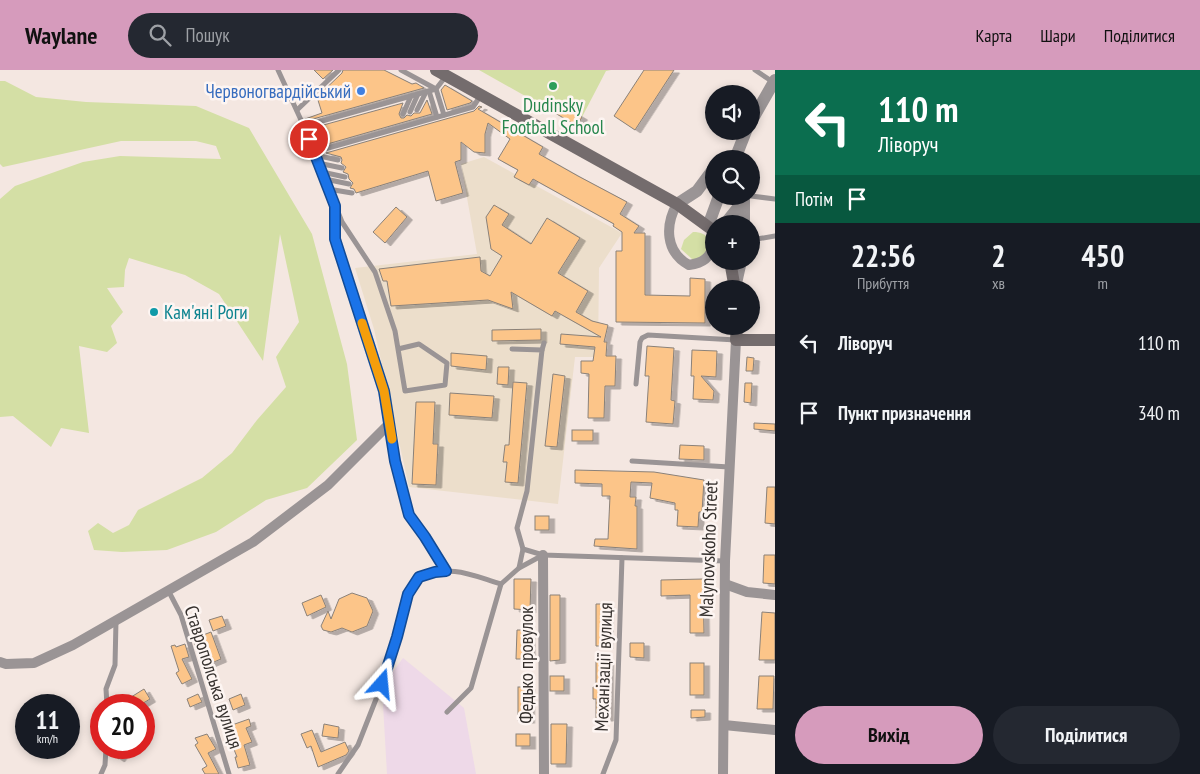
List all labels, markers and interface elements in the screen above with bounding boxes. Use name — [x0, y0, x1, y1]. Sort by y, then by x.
search box — [128, 13, 478, 58]
text: Waylane — [25, 20, 98, 51]
icon: search — [146, 21, 174, 49]
text: Пошук — [186, 23, 230, 47]
text: Карта — [976, 24, 1012, 47]
text: Шари — [1040, 24, 1076, 47]
text: Поділитися — [1104, 24, 1175, 47]
place label: Червоногвардійський — [205, 79, 351, 103]
marker: Dudinsky Football School — [547, 80, 559, 92]
marker: Червоногвардійський — [355, 85, 367, 97]
map controls — [705, 85, 760, 335]
button: sound — [705, 85, 760, 140]
text: 110 m — [878, 86, 959, 132]
icon: left — [795, 90, 860, 155]
place label: Dudinsky Football School — [502, 93, 605, 139]
pin — [288, 118, 330, 160]
icon: arrive — [295, 125, 323, 153]
text: Ліворуч — [878, 130, 939, 158]
button: search — [705, 150, 760, 205]
icon: arrive — [843, 185, 871, 213]
text: Потім — [795, 187, 833, 211]
button: + — [705, 215, 760, 270]
text: 22:56 — [851, 236, 916, 275]
text: 2 — [991, 236, 1006, 275]
text: 450 — [1081, 236, 1124, 275]
text: Прибуття — [857, 273, 909, 293]
text: хв — [992, 273, 1005, 293]
text: m — [1098, 273, 1108, 293]
button: − — [705, 280, 760, 335]
place label: Кам'яні Роги — [164, 300, 248, 324]
marker: Кам'яні Роги — [148, 306, 160, 318]
icon: left — [795, 329, 823, 357]
text: Ліворуч — [838, 331, 892, 355]
text: 110 m — [1138, 331, 1180, 355]
icon: arrive — [795, 399, 823, 427]
text: Пункт призначення — [838, 401, 971, 425]
text: 340 m — [1138, 401, 1180, 425]
street label: Malynovskoho Street — [694, 479, 722, 618]
street label: Ставрополська вулиця — [180, 602, 248, 752]
street label: Механізації вулиця — [589, 602, 617, 732]
street label: Федько провулок — [514, 606, 538, 724]
position arrow — [355, 657, 407, 709]
speed limit sign: 20 — [90, 694, 155, 759]
text: 11 — [36, 704, 59, 736]
button: Вихід — [795, 706, 983, 764]
button: Поділитися — [993, 706, 1180, 764]
text: km/h — [37, 731, 58, 746]

